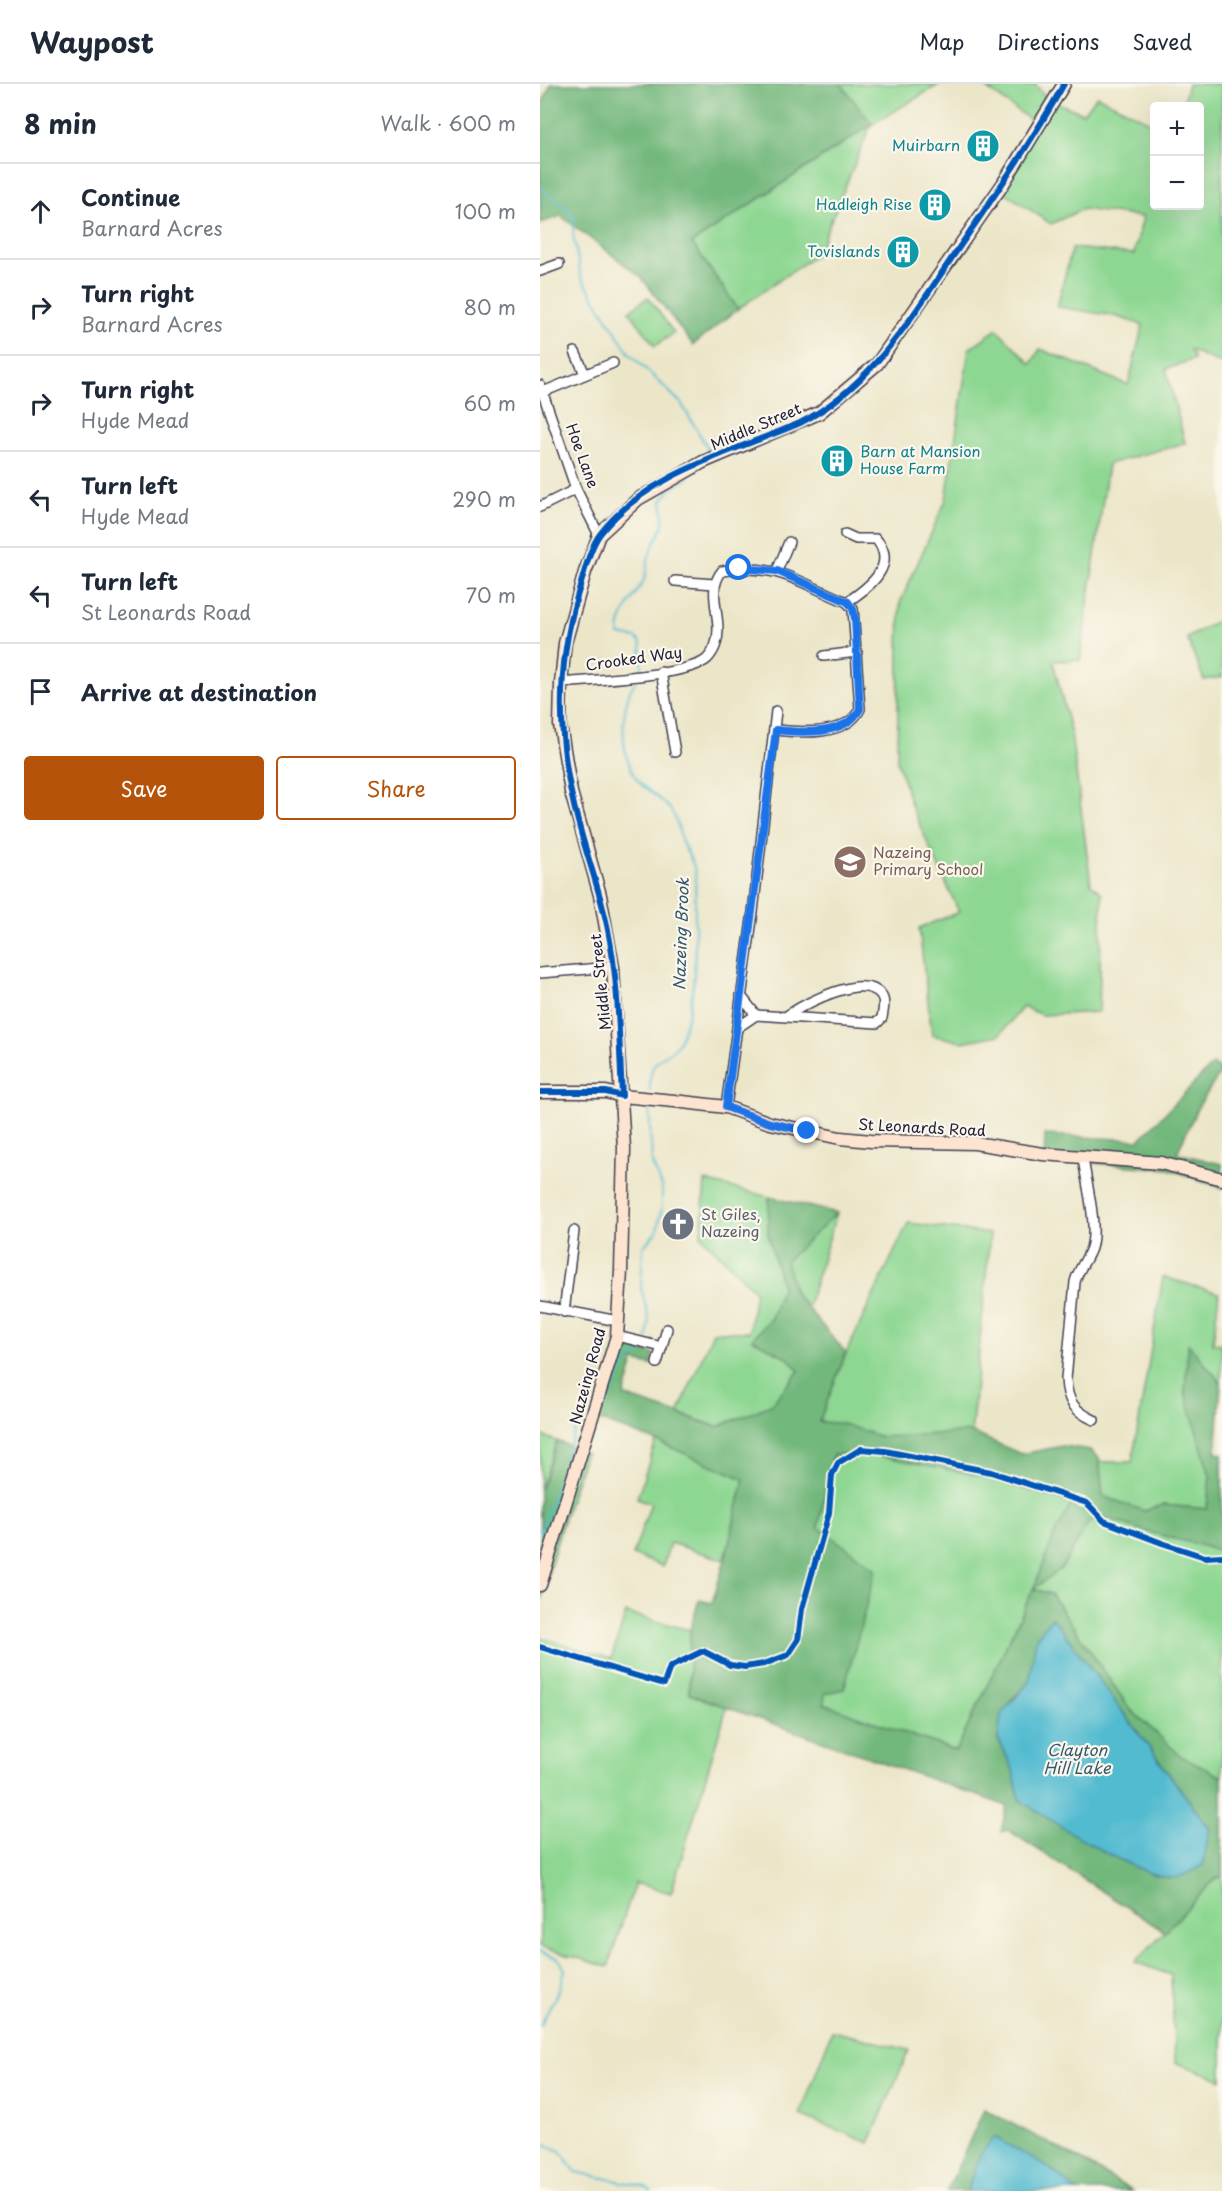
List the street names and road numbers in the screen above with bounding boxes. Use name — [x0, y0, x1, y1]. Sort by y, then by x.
street label: Middle Street — [706, 396, 804, 455]
street label: Hoe Lane — [561, 420, 606, 491]
street label: Crooked Way — [584, 639, 684, 676]
street label: Middle Street — [583, 933, 616, 1031]
street label: St Leonards Road — [858, 1112, 987, 1141]
street label: Nazeing Road — [563, 1325, 610, 1426]

